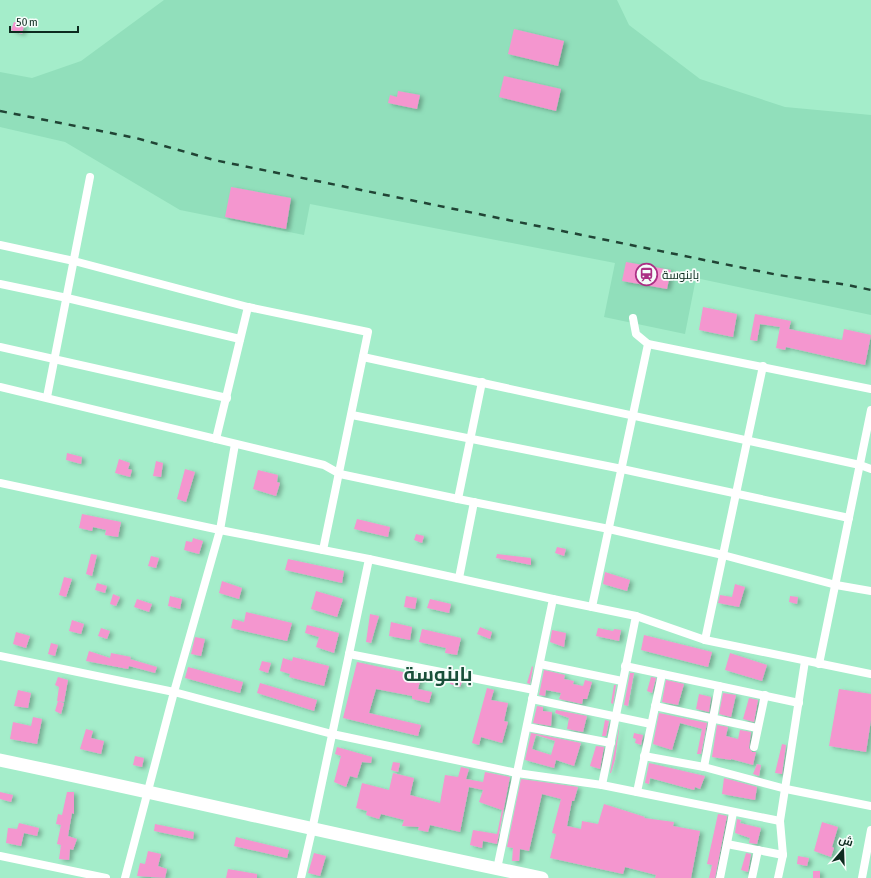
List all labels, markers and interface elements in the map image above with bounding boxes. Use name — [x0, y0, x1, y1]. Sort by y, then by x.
scale bar — [10, 8, 78, 34]
text: 50 m — [16, 15, 38, 29]
station icon: بابنوسة — [633, 262, 659, 288]
place label: بابنوسة — [662, 268, 699, 282]
district label: بابنوسة — [403, 662, 473, 686]
north arrow — [823, 830, 863, 870]
text: ش — [837, 833, 855, 849]

